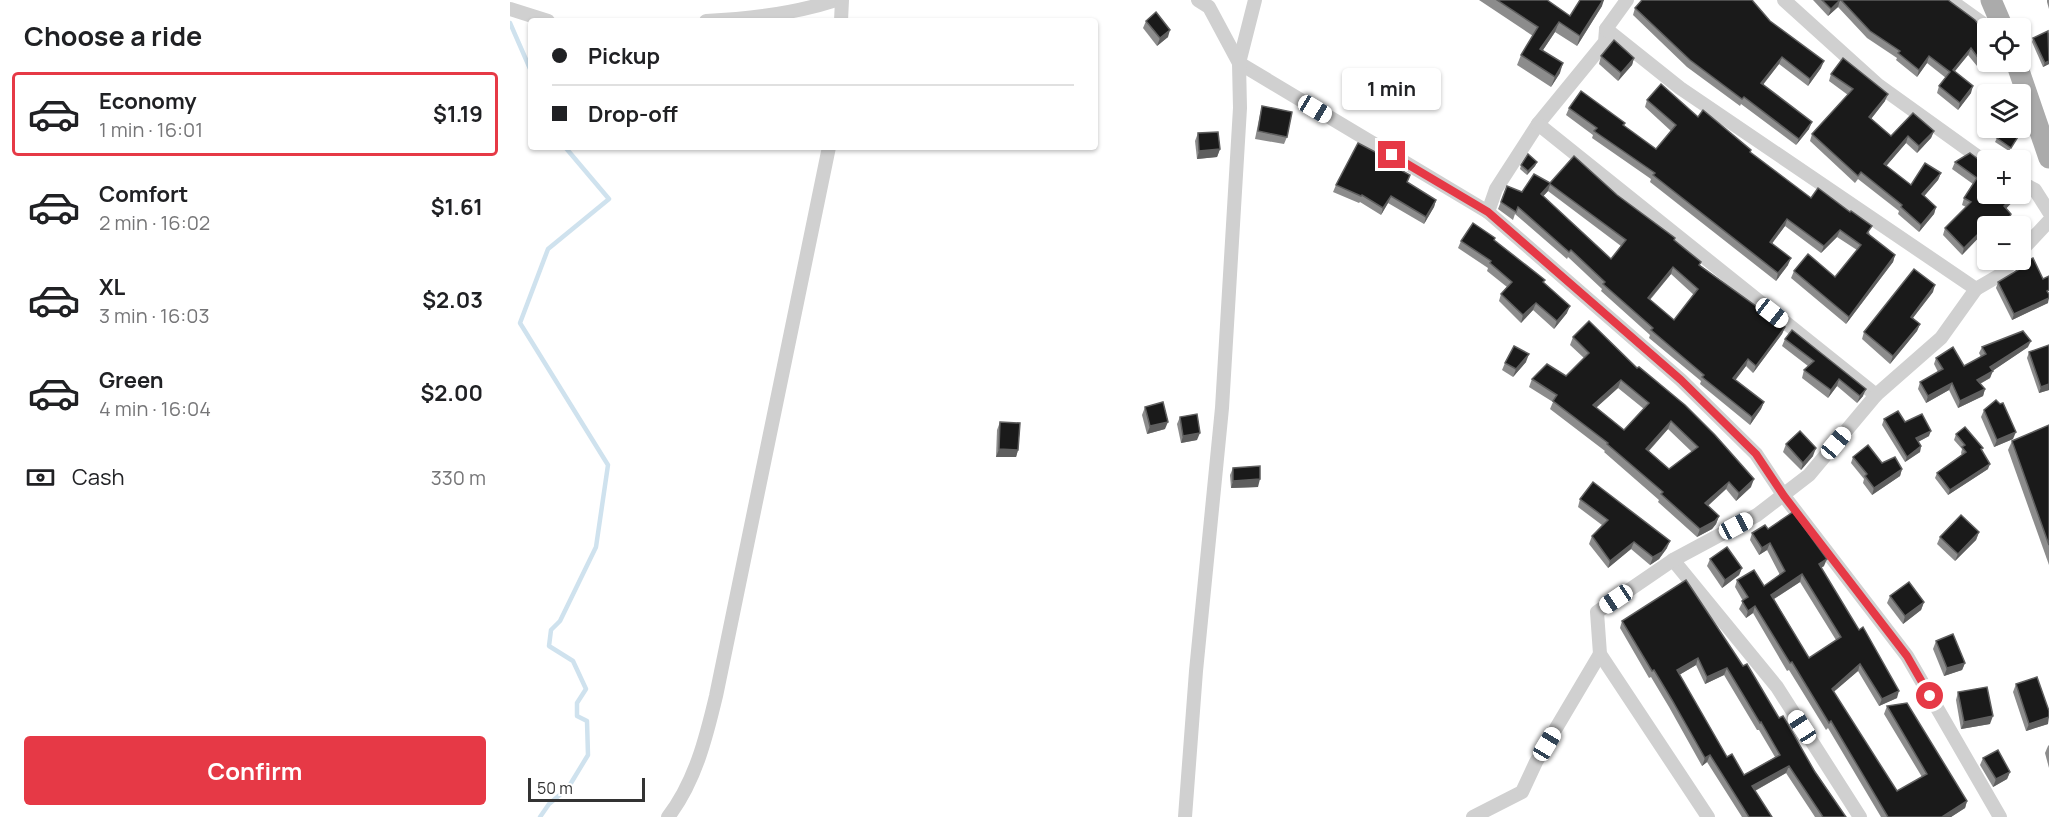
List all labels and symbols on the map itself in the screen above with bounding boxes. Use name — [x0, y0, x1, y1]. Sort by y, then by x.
callout: 1 min — [1342, 68, 1442, 110]
car — [1295, 92, 1335, 126]
route end — [1378, 141, 1405, 168]
car — [1752, 295, 1792, 331]
car — [1818, 423, 1854, 463]
car — [1716, 510, 1756, 542]
car — [1596, 581, 1636, 617]
route start — [1916, 682, 1943, 709]
car — [1785, 707, 1819, 747]
car — [1530, 724, 1564, 764]
scale bar — [528, 775, 645, 802]

